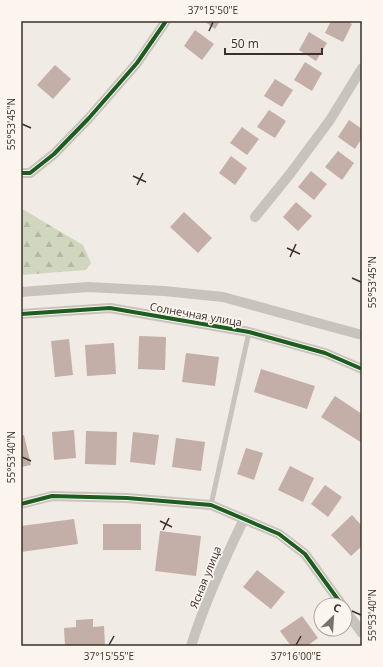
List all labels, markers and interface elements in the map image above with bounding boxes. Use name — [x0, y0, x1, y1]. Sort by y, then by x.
text: 37°15'50"E — [188, 3, 238, 17]
scale bar — [225, 30, 322, 56]
text: 50 m — [231, 35, 259, 52]
text: 55°53'45"N — [4, 98, 18, 150]
text: 55°53'45"N — [365, 256, 379, 308]
street label: Солнечная улица — [149, 298, 243, 330]
text: 55°53'40"N — [4, 431, 18, 483]
street label: Ясная улица — [186, 544, 224, 610]
text: 55°53'40"N — [365, 589, 379, 641]
north arrow — [313, 597, 353, 637]
text: С — [331, 599, 344, 616]
text: 37°15'55"E — [84, 649, 134, 663]
text: 37°16'00"E — [271, 649, 321, 663]

